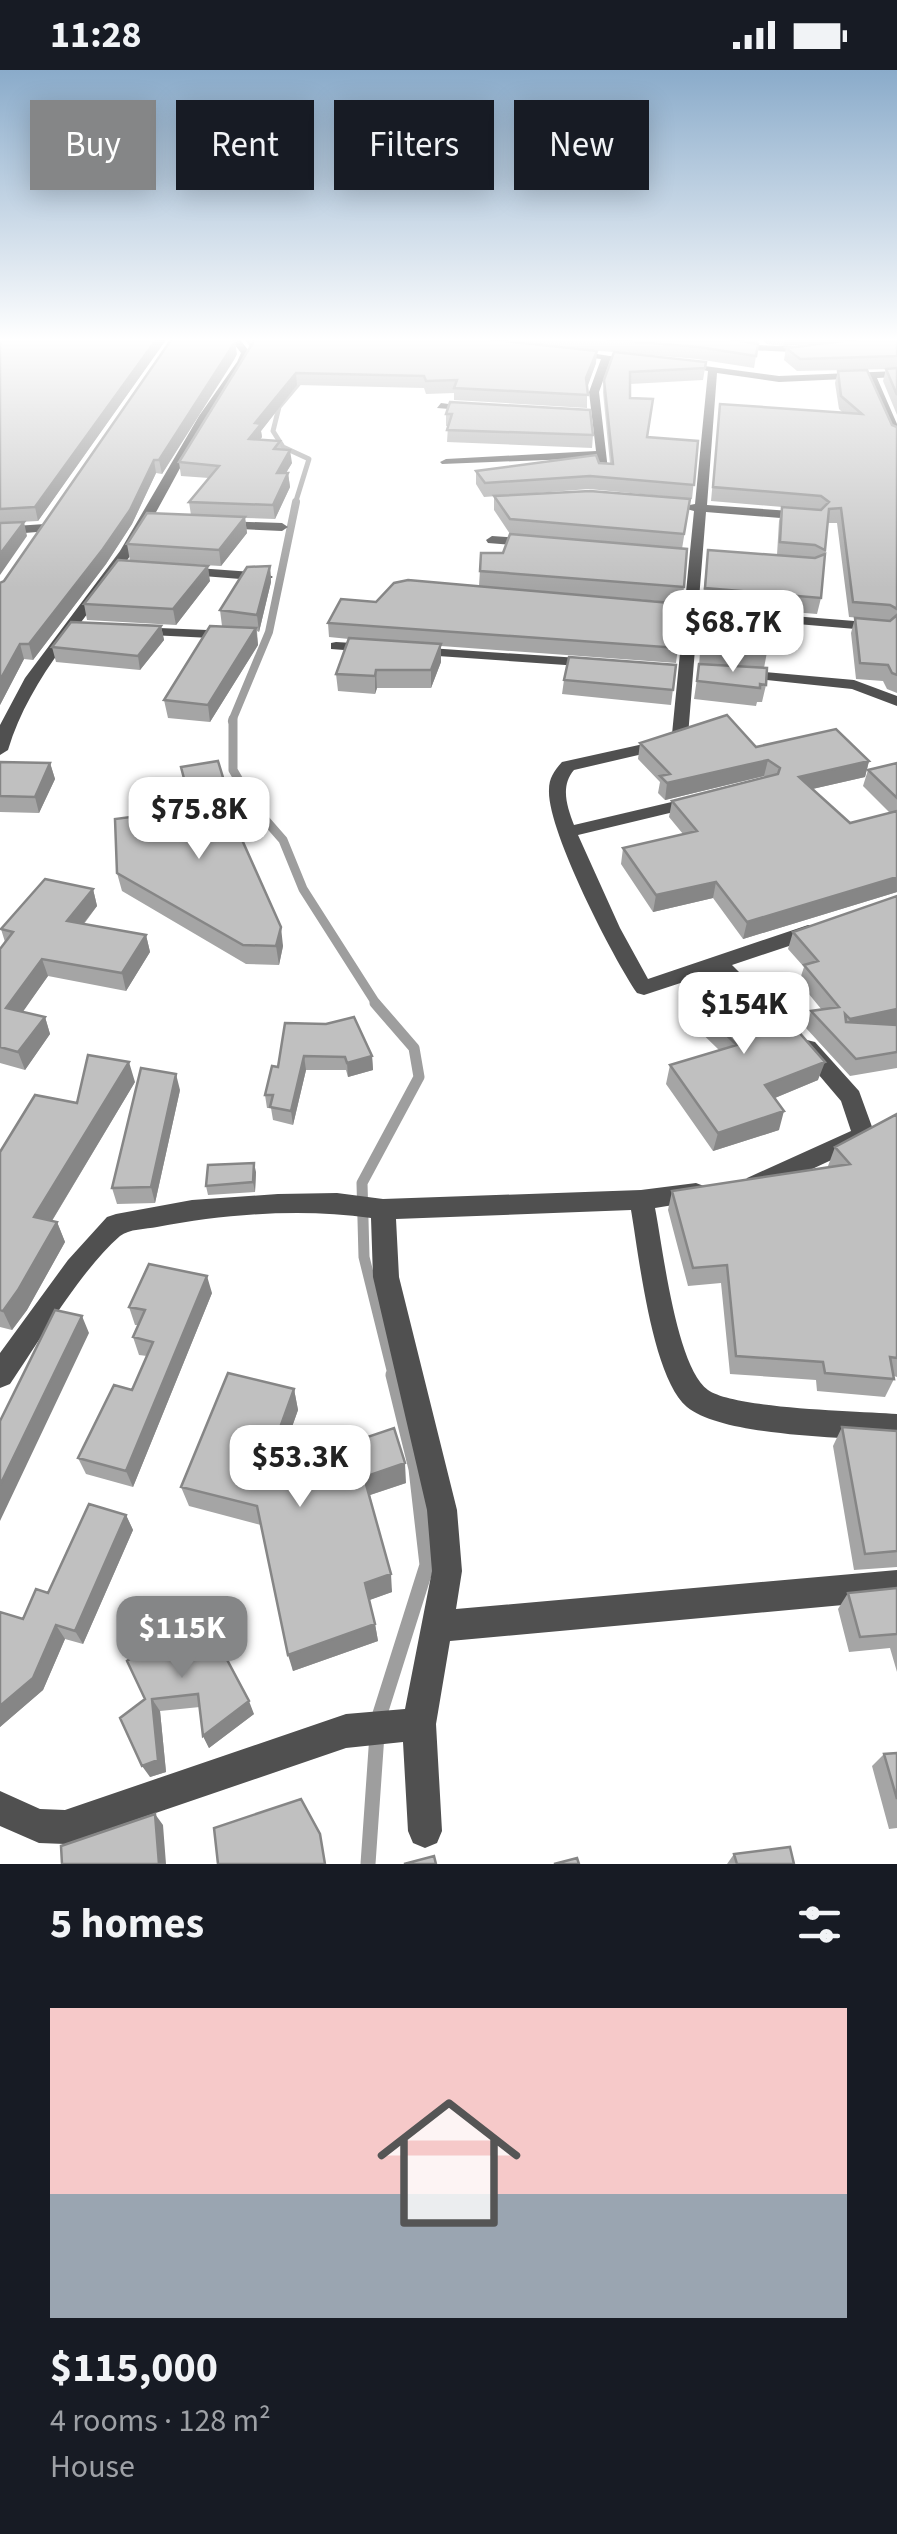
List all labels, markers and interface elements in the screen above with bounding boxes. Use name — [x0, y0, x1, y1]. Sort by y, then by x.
text: 11:28 — [50, 8, 142, 62]
chip: Buy — [30, 100, 156, 190]
chip: Rent — [176, 100, 314, 190]
chip: Filters — [334, 100, 494, 190]
chip: New — [514, 100, 649, 190]
pin: $68.7K — [652, 590, 814, 675]
text: $68.7K — [685, 599, 781, 645]
pin: $75.8K — [118, 777, 280, 862]
text: $75.8K — [151, 786, 247, 832]
pin: $154K — [674, 972, 814, 1057]
text: $154K — [700, 981, 788, 1027]
pin: $53.3K — [219, 1425, 381, 1510]
text: $53.3K — [252, 1434, 348, 1480]
pin: $115K — [112, 1596, 252, 1681]
text: $115K — [138, 1605, 226, 1651]
text: 5 homes — [50, 1894, 204, 1954]
icon: filters — [792, 1897, 847, 1952]
icon: home — [359, 2073, 539, 2253]
text: $115,000 — [50, 2338, 218, 2398]
text: 4 rooms · 128 m² — [50, 2398, 271, 2444]
text: House — [50, 2444, 135, 2490]

